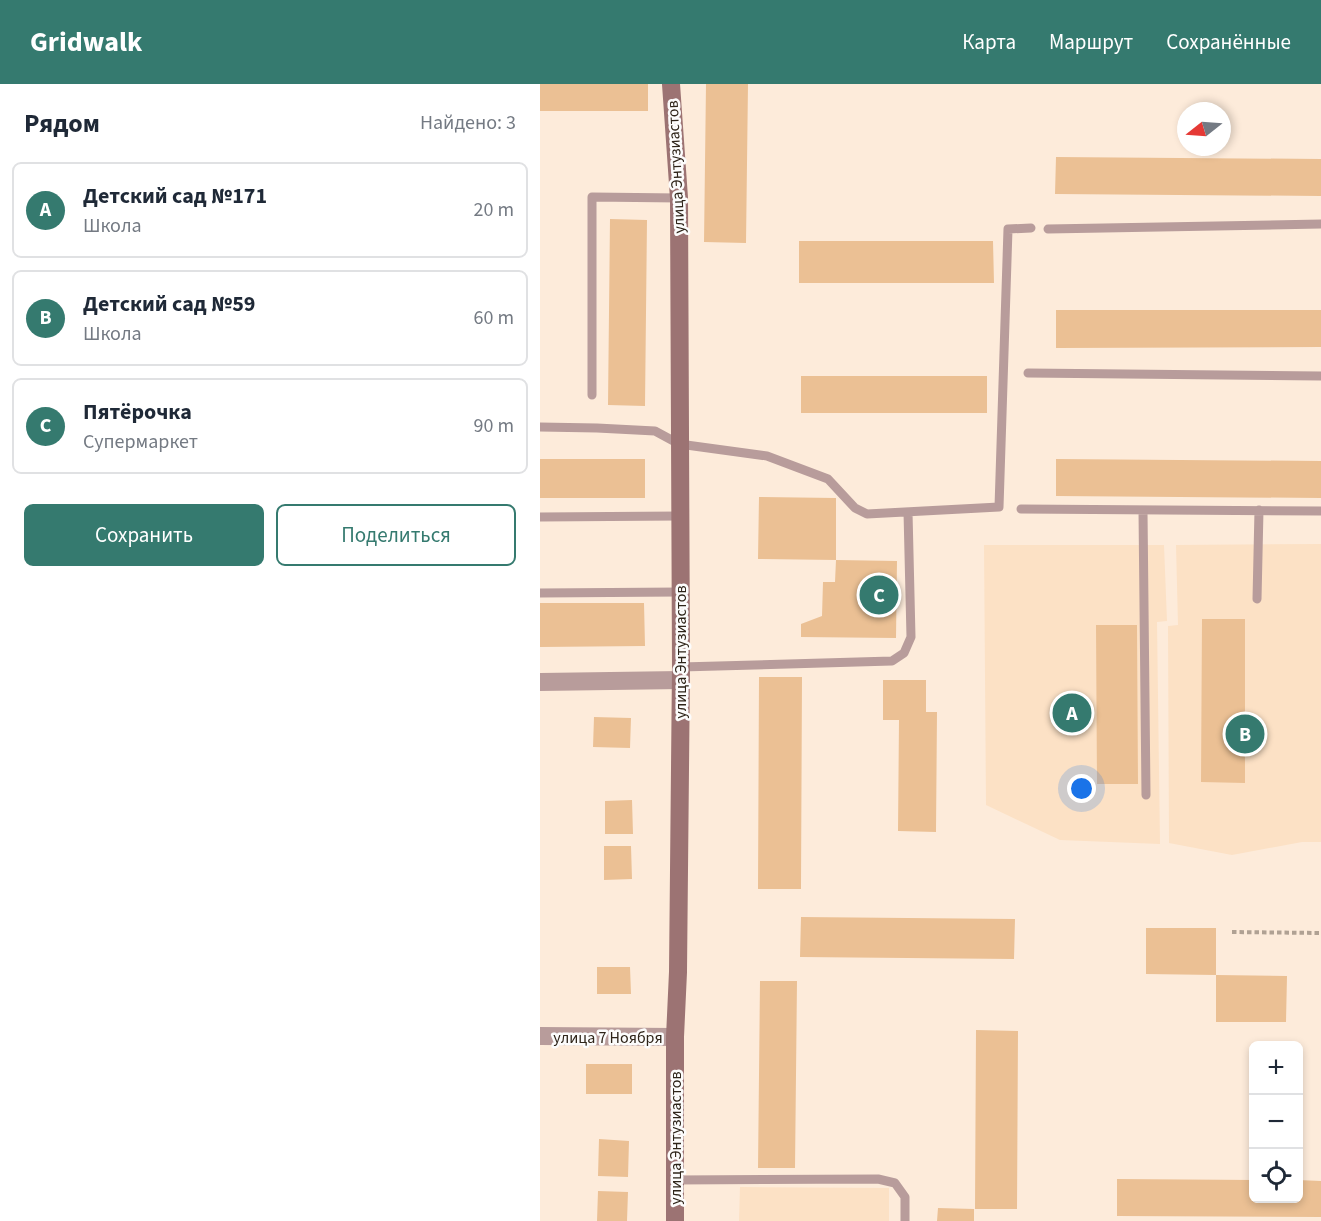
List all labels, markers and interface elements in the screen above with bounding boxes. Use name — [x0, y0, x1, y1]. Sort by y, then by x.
text: Gridwalk — [30, 22, 142, 62]
text: Карта — [962, 27, 1016, 57]
text: Маршрут — [1049, 27, 1133, 57]
text: Сохранённые — [1166, 27, 1291, 57]
street label: улица Энтузиастов — [662, 100, 690, 234]
north arrow — [1177, 102, 1231, 156]
text: Рядом — [24, 105, 100, 142]
text: Найдено: 3 — [420, 109, 516, 137]
text: Детский сад №171 — [83, 180, 267, 212]
text: A — [40, 196, 51, 224]
text: 20 m — [474, 196, 514, 224]
text: Школа — [83, 212, 142, 240]
text: Детский сад №59 — [83, 288, 256, 320]
text: B — [39, 304, 52, 332]
text: 60 m — [474, 304, 514, 332]
text: Школа — [83, 320, 142, 348]
text: Пятёрочка — [83, 396, 192, 428]
text: C — [40, 412, 51, 440]
text: 90 m — [474, 412, 514, 440]
text: Супермаркет — [83, 428, 198, 456]
button: Сохранить — [24, 504, 264, 566]
button: Поделиться — [276, 504, 516, 566]
pin: C — [860, 572, 898, 618]
street label: улица Энтузиастов — [670, 585, 692, 719]
pin: A — [1052, 690, 1092, 736]
pin: B — [1226, 712, 1264, 756]
your location — [1067, 774, 1096, 803]
street label: улица 7 Ноября — [553, 1027, 663, 1049]
map controls — [1249, 1041, 1303, 1203]
button: + — [1249, 1041, 1303, 1095]
street label: улица Энтузиастов — [665, 1071, 687, 1205]
button: − — [1249, 1095, 1303, 1149]
button: locate — [1249, 1149, 1303, 1203]

